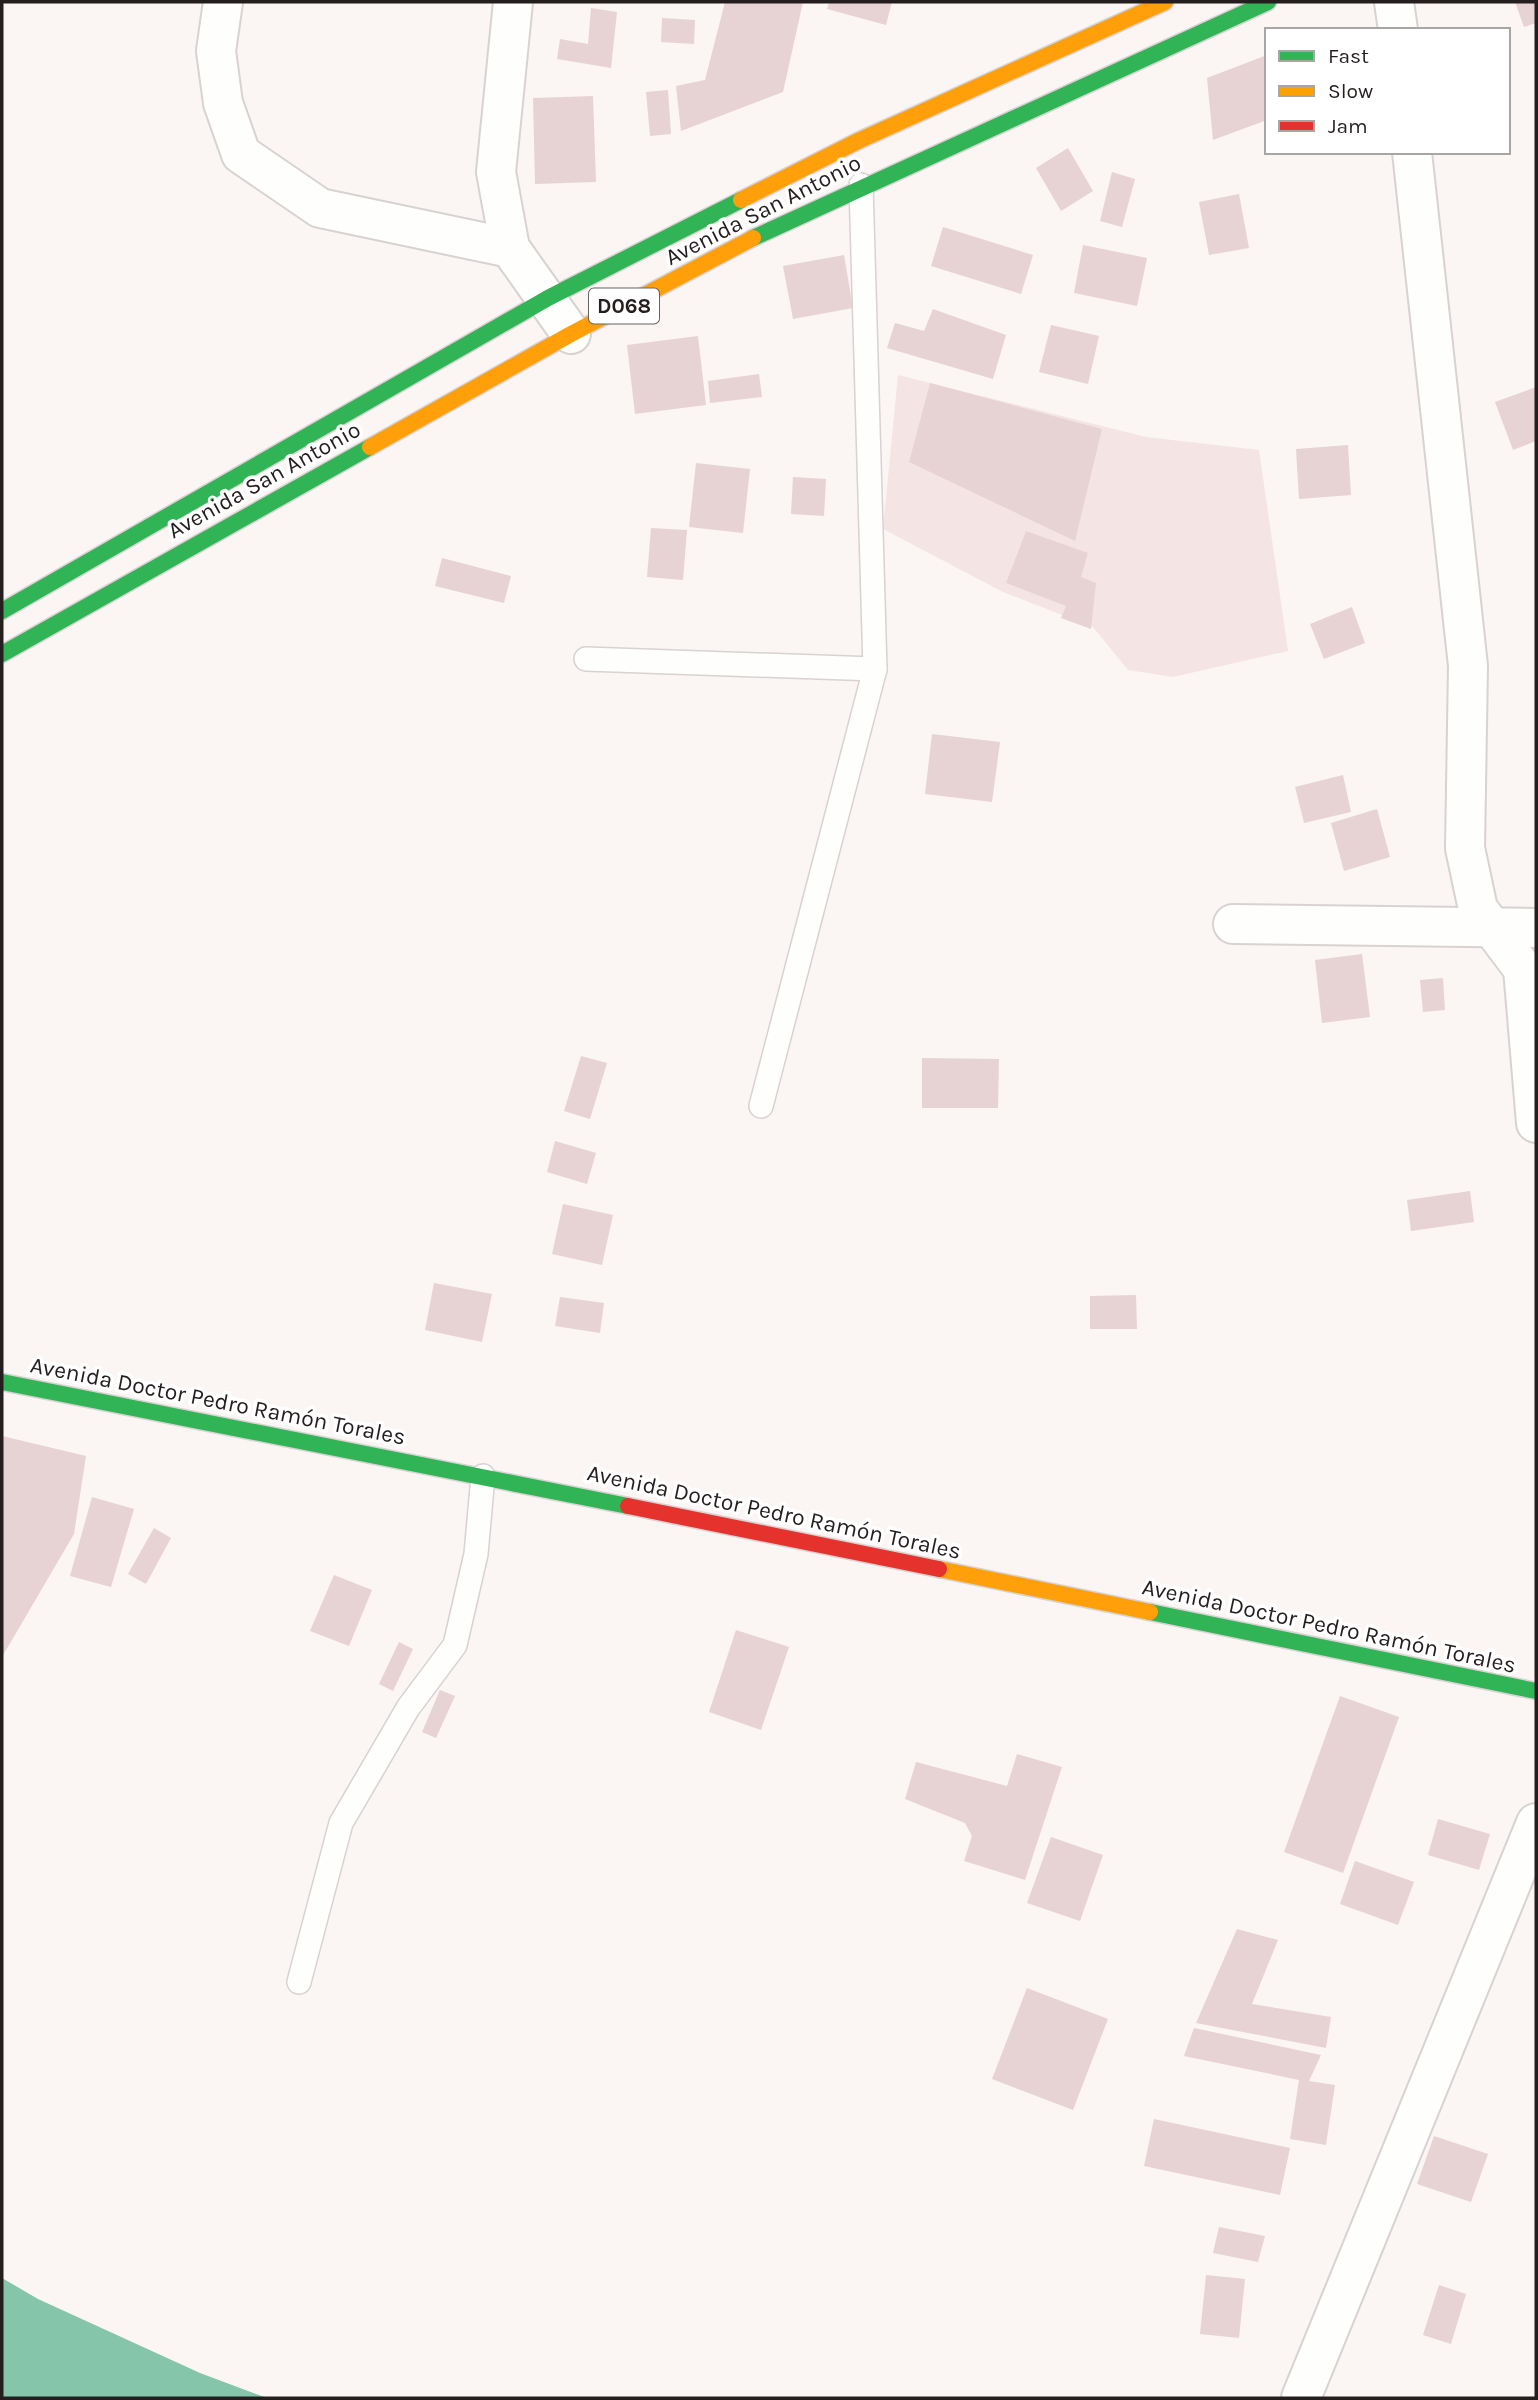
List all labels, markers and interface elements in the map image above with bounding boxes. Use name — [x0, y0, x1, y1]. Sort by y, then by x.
legend — [1265, 28, 1510, 154]
text: Fast — [1328, 44, 1369, 68]
text: Slow — [1328, 79, 1373, 103]
text: Jam — [1328, 114, 1368, 138]
street label: Avenida San Antonio — [661, 149, 865, 271]
road number: D068 — [589, 288, 659, 324]
street label: Avenida San Antonio — [163, 416, 365, 544]
street label: Avenida Doctor Pedro Ramón Torales — [28, 1351, 408, 1451]
street label: Avenida Doctor Pedro Ramón Torales — [585, 1459, 963, 1565]
street label: Avenida Doctor Pedro Ramón Torales — [1140, 1573, 1518, 1679]

